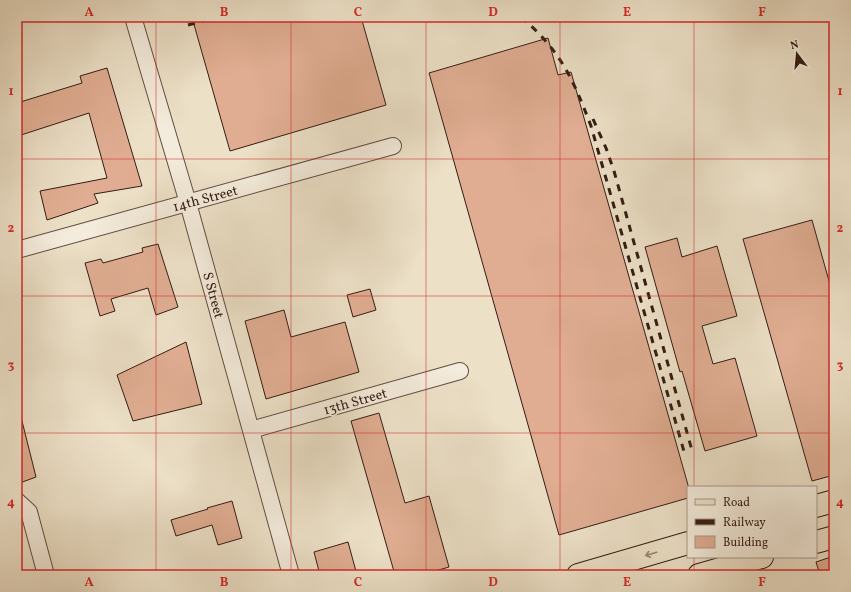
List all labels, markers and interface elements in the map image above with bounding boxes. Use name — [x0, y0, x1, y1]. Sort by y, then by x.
text: A — [84, 4, 94, 22]
text: B — [220, 4, 229, 22]
text: C — [354, 4, 362, 22]
text: D — [488, 4, 498, 22]
text: E — [623, 4, 631, 22]
text: F — [758, 4, 766, 22]
north arrow — [777, 34, 817, 74]
text: N — [789, 38, 801, 54]
text: 1 — [8, 83, 14, 101]
text: 1 — [837, 83, 843, 101]
street label: 14th Street — [171, 182, 240, 217]
text: 2 — [8, 220, 15, 238]
text: 2 — [837, 220, 844, 238]
street label: S Street — [197, 270, 228, 321]
text: 3 — [8, 357, 15, 375]
text: 3 — [837, 357, 844, 375]
street label: 13th Street — [321, 384, 390, 421]
legend — [687, 486, 817, 558]
text: 4 — [7, 494, 15, 512]
text: 4 — [836, 494, 844, 512]
text: Road — [723, 495, 750, 511]
text: Railway — [723, 515, 766, 531]
text: Building — [723, 535, 768, 551]
one-way arrow — [644, 551, 657, 558]
text: A — [84, 574, 94, 592]
text: B — [220, 574, 229, 592]
text: C — [354, 574, 362, 592]
text: D — [488, 574, 498, 592]
text: E — [623, 574, 631, 592]
text: F — [758, 574, 766, 592]

